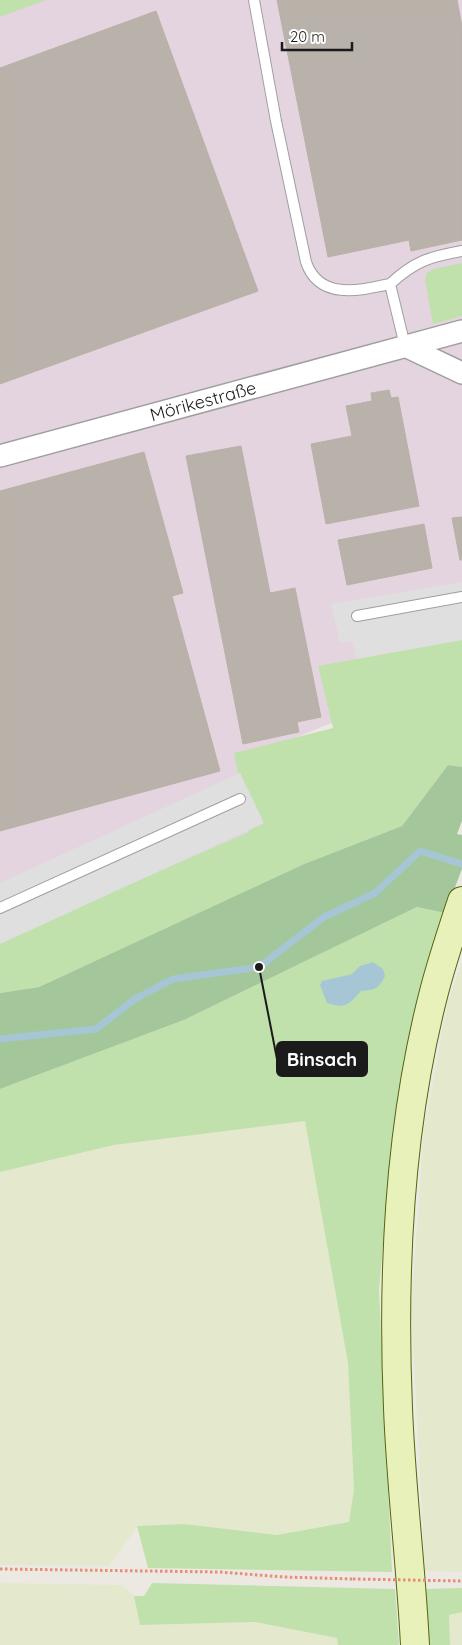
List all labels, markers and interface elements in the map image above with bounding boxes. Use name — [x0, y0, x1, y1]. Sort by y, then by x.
scale bar — [282, 20, 352, 52]
text: 20 m — [290, 27, 325, 46]
street label: Mörikestraße — [147, 376, 259, 426]
callout: Binsach — [277, 1042, 367, 1076]
text: Binsach — [287, 1047, 357, 1071]

